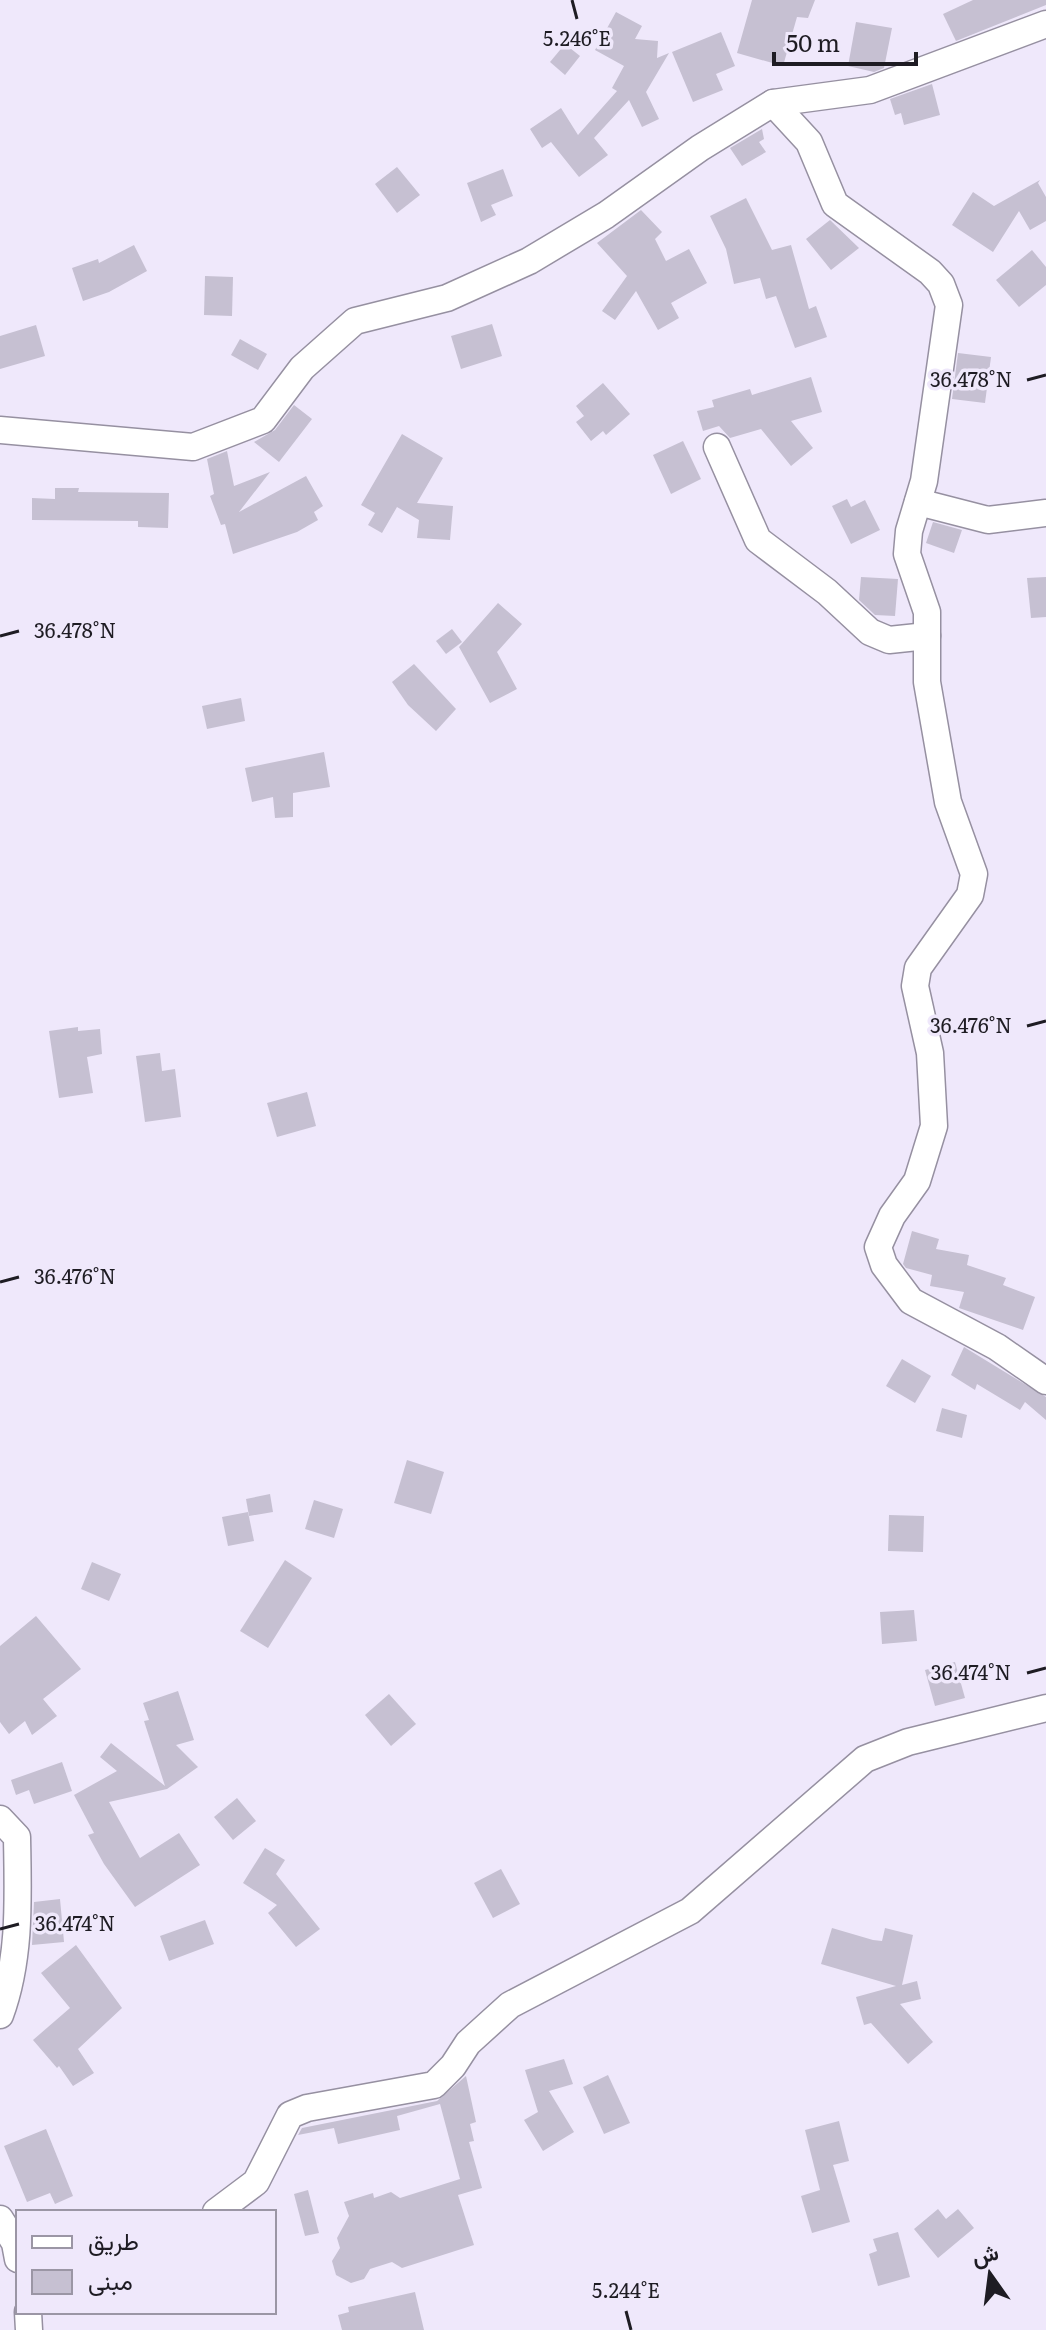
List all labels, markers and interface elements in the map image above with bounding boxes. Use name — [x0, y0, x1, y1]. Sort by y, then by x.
scale bar — [774, 16, 916, 66]
text: 5.246°E — [543, 22, 611, 52]
text: 50 m — [786, 24, 840, 59]
text: 36.478°N — [930, 363, 1012, 393]
text: 36.478°N — [34, 614, 116, 644]
text: 36.476°N — [930, 1009, 1012, 1039]
text: 36.476°N — [34, 1260, 116, 1290]
text: 36.474°N — [931, 1656, 1011, 1686]
text: 36.474°N — [35, 1907, 115, 1937]
legend — [16, 2210, 276, 2314]
text: طريق — [88, 2222, 139, 2257]
north arrow — [950, 2234, 1030, 2314]
text: ش — [968, 2234, 1002, 2272]
text: مبنى — [88, 2262, 133, 2297]
text: 5.244°E — [592, 2274, 660, 2304]

